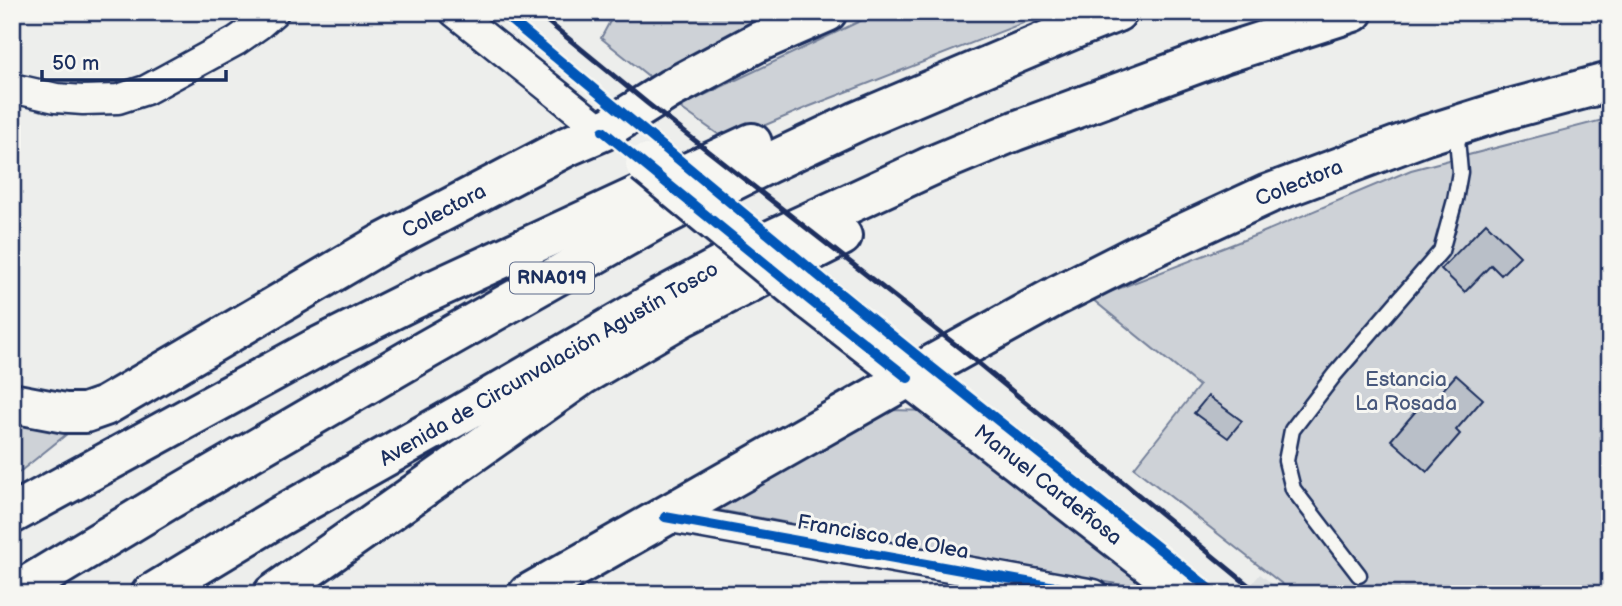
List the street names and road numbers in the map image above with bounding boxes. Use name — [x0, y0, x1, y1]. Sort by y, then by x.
street label: Colectora — [1252, 154, 1346, 212]
street label: Colectora — [398, 178, 490, 244]
street label: Avenida de Circunvalación Agustín Tosco — [375, 256, 723, 472]
road number: RNA019 — [510, 262, 594, 294]
street label: Manuel Cardeñosa — [969, 419, 1127, 551]
street label: Francisco de Olea — [795, 510, 971, 564]

